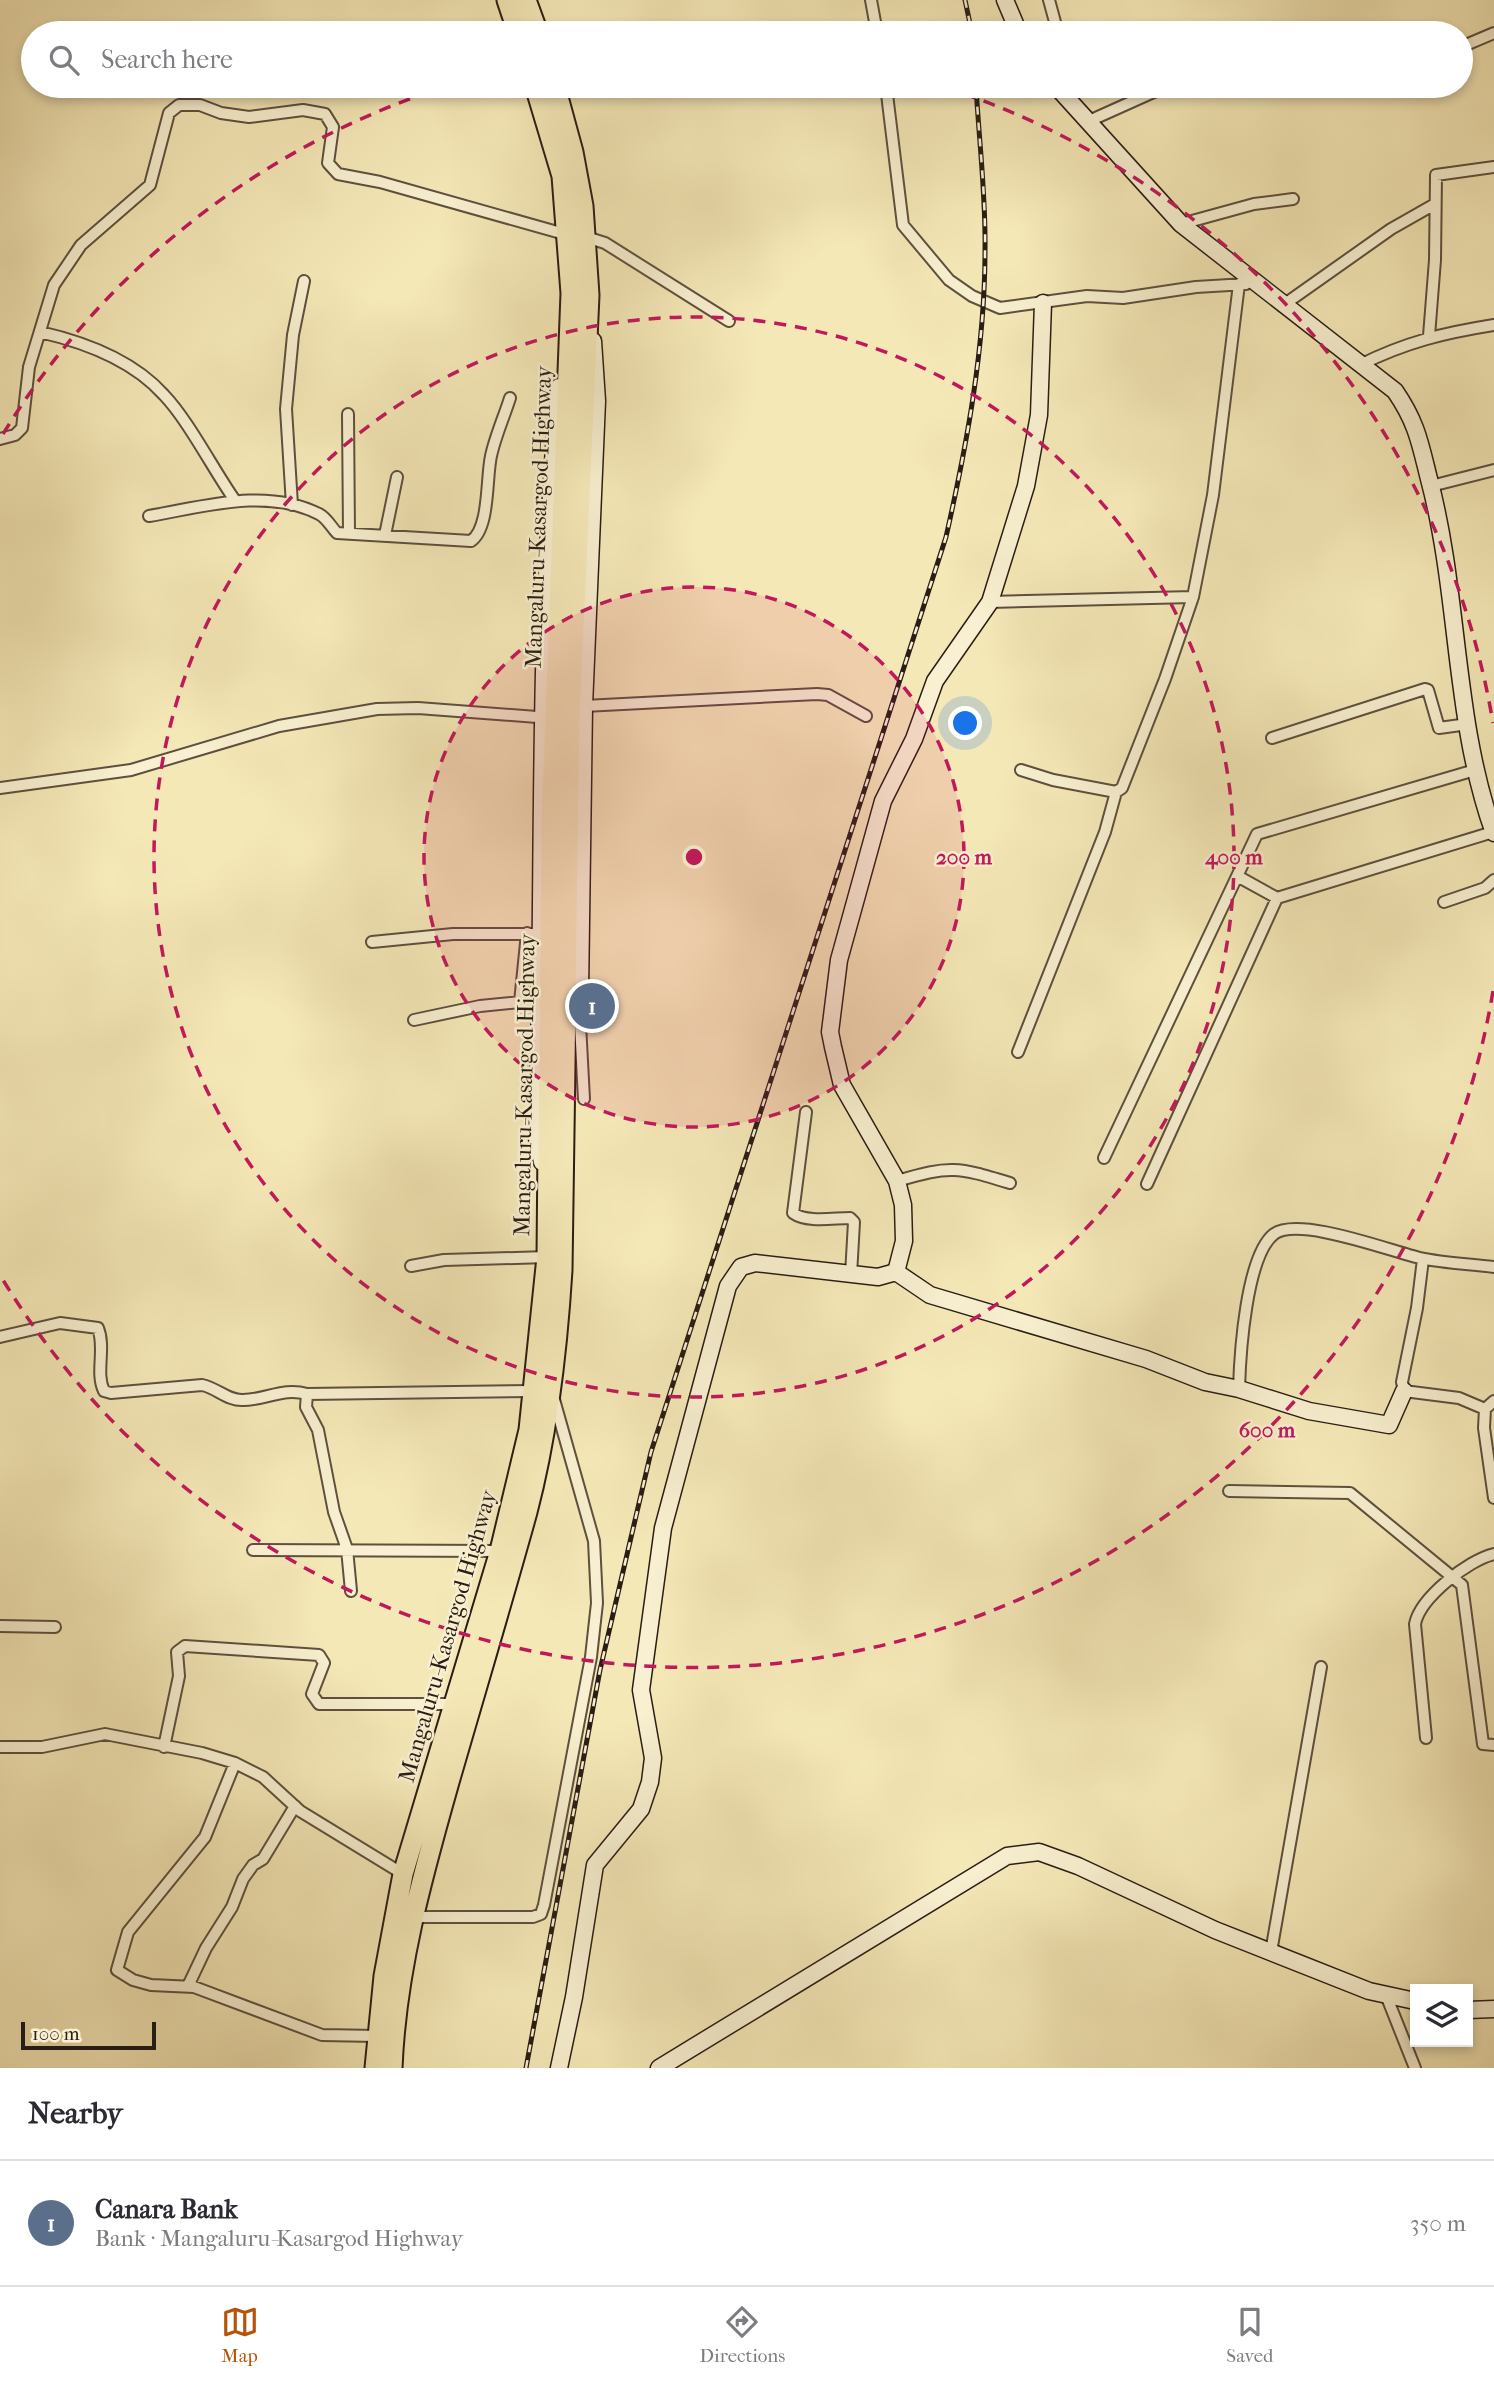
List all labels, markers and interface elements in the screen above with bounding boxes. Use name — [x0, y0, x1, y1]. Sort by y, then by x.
search box — [21, 21, 1473, 98]
icon: search — [45, 41, 83, 79]
text: Search here — [101, 44, 233, 75]
street label: Mangaluru-Kasargod Highway — [520, 364, 557, 669]
your location — [948, 706, 982, 740]
centre of rings — [682, 845, 706, 869]
text: 200 m — [936, 845, 993, 869]
text: 400 m — [1204, 845, 1263, 870]
street label: Mangaluru-Kasargod Highway — [508, 933, 541, 1237]
pin: 1 — [569, 980, 615, 1032]
text: 600 m — [1239, 1418, 1296, 1442]
street label: Mangaluru-Kasargod Highway — [393, 1486, 502, 1785]
map controls — [1410, 1984, 1473, 2047]
button: layers — [1410, 1984, 1473, 2047]
scale bar — [21, 2019, 156, 2051]
text: 100 m — [32, 2023, 80, 2045]
text: Nearby — [28, 2096, 123, 2131]
text: Canara Bank — [95, 2194, 238, 2225]
text: 1 — [47, 2210, 55, 2237]
text: 350 m — [1410, 2210, 1466, 2237]
text: Bank · Mangaluru-Kasargod Highway — [95, 2225, 463, 2252]
tab: Map — [221, 2303, 259, 2367]
tab: Directions — [700, 2303, 785, 2367]
tab: Saved — [1226, 2303, 1273, 2367]

